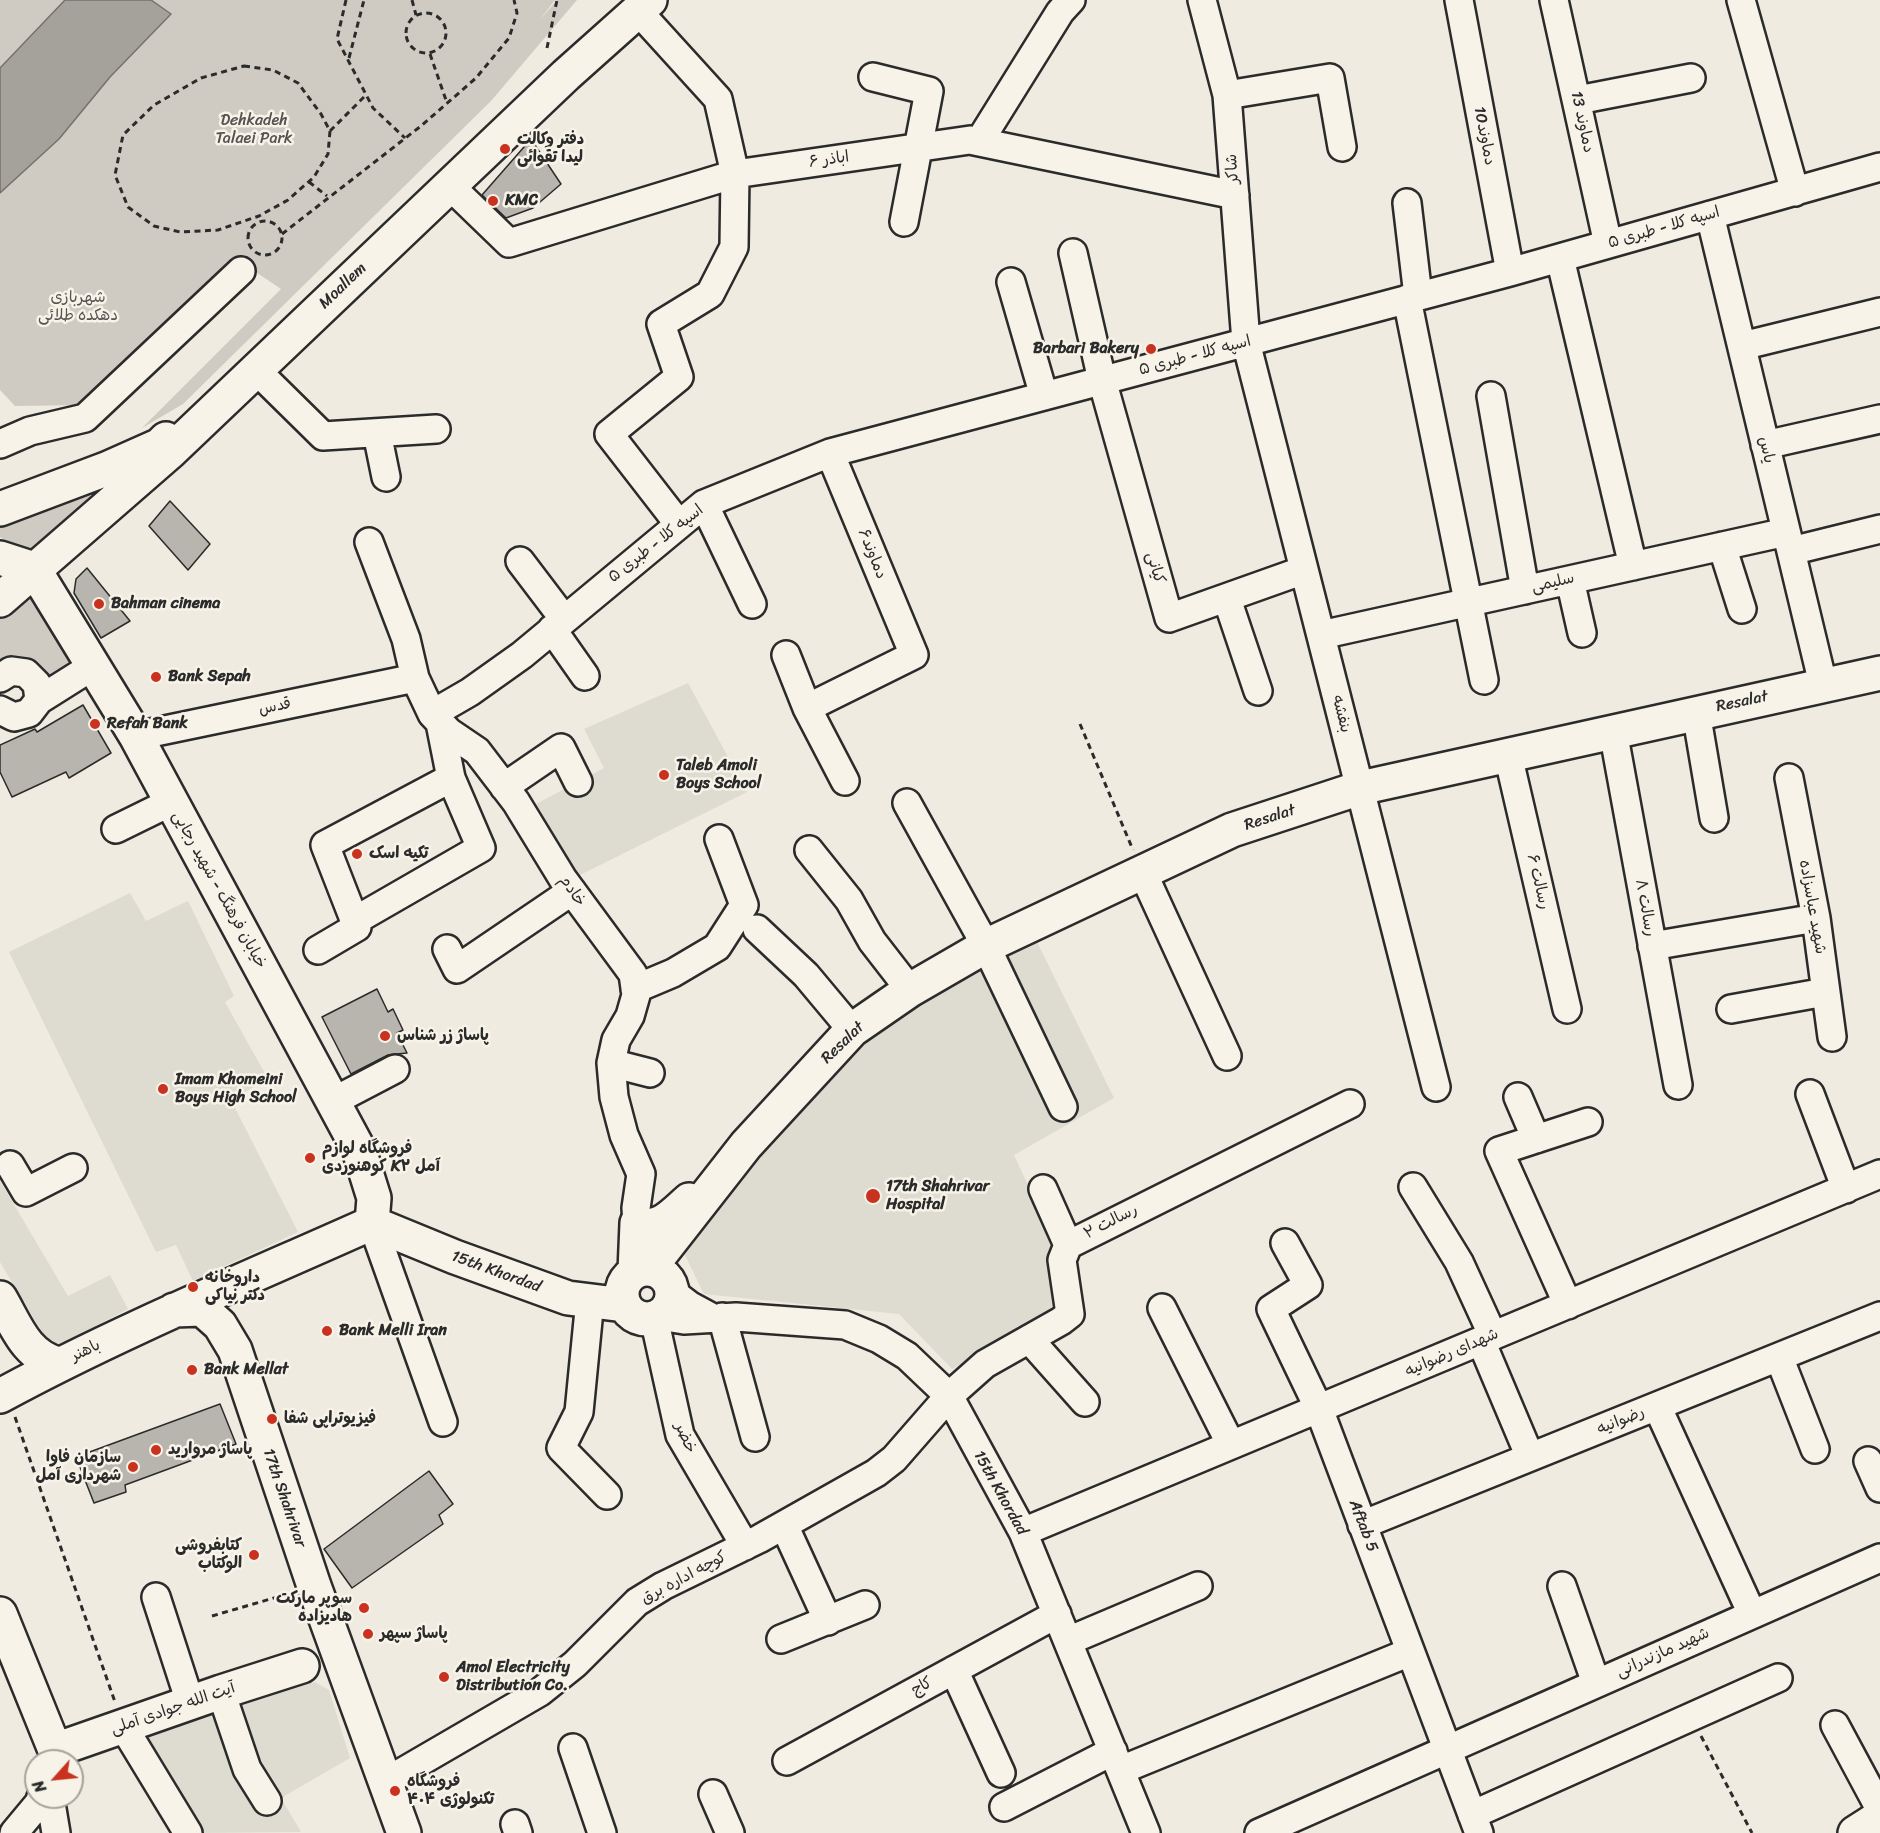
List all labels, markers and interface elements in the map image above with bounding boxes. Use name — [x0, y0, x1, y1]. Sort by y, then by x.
street label: دماوند 13 — [1566, 89, 1598, 155]
street label: دماوند10 — [1469, 105, 1499, 167]
park label: Dehkadeh Talaei Park — [215, 111, 293, 149]
place label: دفتر وکالت لیدا تقوائی — [517, 130, 584, 168]
marker: دفتر وکالت لیدا تقوائی — [498, 142, 512, 156]
street label: اباذر ۶ — [808, 148, 850, 172]
street label: شاکر — [1222, 153, 1244, 185]
place label: KMC — [505, 191, 538, 211]
marker: KMC — [486, 194, 500, 208]
street label: اسپه کلا - طبری ۵ — [1606, 203, 1722, 253]
street label: Moallem — [315, 259, 371, 313]
park label: شهربازی دهکده طلائی — [38, 288, 118, 326]
street label: اسپه کلا - طبری ۵ — [1137, 332, 1253, 380]
place label: Barbari Bakery — [1033, 339, 1139, 359]
marker: Barbari Bakery — [1144, 342, 1158, 356]
street label: یاس — [1754, 435, 1778, 465]
street label: اسپه کلا - طبری ۵ — [605, 501, 707, 587]
street label: دماوند۶ — [853, 526, 891, 582]
street label: کیانی — [1141, 550, 1169, 586]
street label: سلیمی — [1530, 569, 1576, 597]
place label: Bahman cinema — [111, 594, 220, 614]
marker: Bahman cinema — [92, 597, 106, 611]
place label: Bank Sepah — [168, 667, 251, 687]
marker: Bank Sepah — [149, 670, 163, 684]
street label: Resalat — [1714, 687, 1770, 717]
street label: بنفشه — [1327, 693, 1355, 735]
street label: قدس — [257, 694, 293, 720]
place label: Refah Bank — [107, 714, 188, 734]
marker: Refah Bank — [88, 717, 102, 731]
place label: Taleb Amoli Boys School — [676, 756, 761, 794]
marker: Taleb Amoli Boys School — [657, 768, 671, 782]
street label: Resalat — [1242, 801, 1298, 835]
street label: خیابان فرهنگ - شهید رجایی — [168, 808, 270, 972]
place label: تکیه اسک — [369, 844, 428, 864]
marker: تکیه اسک — [350, 847, 364, 861]
street label: رسالت ۶ — [1522, 852, 1554, 912]
street label: شهید عباسزاده — [1794, 858, 1830, 956]
street label: خادم — [554, 872, 590, 910]
street label: رسالت ۸ — [1630, 878, 1660, 938]
street label: Resalat — [817, 1018, 869, 1068]
place label: پاساژ زر شناس — [397, 1026, 489, 1046]
marker: پاساژ زر شناس — [378, 1029, 392, 1043]
place label: Imam Khomeini Boys High School — [175, 1070, 297, 1108]
marker: Imam Khomeini Boys High School — [156, 1082, 170, 1096]
place label: فروشگاه لوازم کوهنوردی K۲ آمل — [322, 1139, 440, 1177]
marker: فروشگاه لوازم کوهنوردی K۲ آمل — [303, 1151, 317, 1165]
place label: 17th Shahrivar Hospital — [886, 1177, 989, 1215]
marker: 17th Shahrivar Hospital — [864, 1187, 882, 1205]
street label: رسالت ۲ — [1081, 1200, 1141, 1244]
street label: 15th Khordad — [449, 1247, 543, 1297]
place label: داروخانه دکتر نیاکی — [205, 1268, 265, 1306]
marker: داروخانه دکتر نیاکی — [186, 1280, 200, 1294]
place label: Bank Melli Iran — [339, 1321, 447, 1341]
marker: Bank Melli Iran — [320, 1324, 334, 1338]
street label: شهدای رضوانیه — [1402, 1325, 1502, 1381]
street label: باهنر — [68, 1336, 104, 1366]
place label: Bank Mellat — [204, 1360, 288, 1380]
marker: Bank Mellat — [185, 1363, 199, 1377]
street label: رضوانیه — [1594, 1403, 1648, 1439]
place label: فیزیوتراپی شفا — [284, 1409, 376, 1429]
marker: فیزیوتراپی شفا — [265, 1412, 279, 1426]
street label: خضر — [670, 1420, 700, 1456]
place label: پاساژ مروارید — [168, 1440, 252, 1460]
marker: پاساژ مروارید — [149, 1443, 163, 1457]
street label: 17th Shahrivar — [258, 1446, 310, 1550]
street label: 15th Khordad — [969, 1447, 1031, 1539]
place label: سازمان فاوا شهرداری آمل — [36, 1448, 121, 1486]
marker: سازمان فاوا شهرداری آمل — [126, 1460, 140, 1474]
street label: Aftab 5 — [1344, 1497, 1382, 1555]
place label: کتابفروشی الوکتاب — [175, 1536, 242, 1574]
street label: کوچه اداره برق — [638, 1547, 730, 1609]
marker: کتابفروشی الوکتاب — [247, 1548, 261, 1562]
place label: سوپر مارکت هادیزاده — [276, 1589, 352, 1627]
marker: سوپر مارکت هادیزاده — [357, 1601, 371, 1615]
place label: پاساژ سپهر — [380, 1624, 448, 1644]
street label: شهید مازندرانی — [1613, 1624, 1713, 1682]
marker: پاساژ سپهر — [361, 1627, 375, 1641]
place label: Amol Electricity Distribution Co. — [456, 1658, 570, 1696]
marker: Amol Electricity Distribution Co. — [437, 1670, 451, 1684]
street label: کاج — [908, 1674, 936, 1700]
street label: آیت الله جوادی آملی — [108, 1679, 238, 1739]
north arrow — [24, 1749, 84, 1809]
place label: فروشگاه تکنولوژی ۴۰۴ — [407, 1772, 494, 1810]
text: N — [24, 1775, 55, 1798]
marker: فروشگاه تکنولوژی ۴۰۴ — [388, 1784, 402, 1798]

